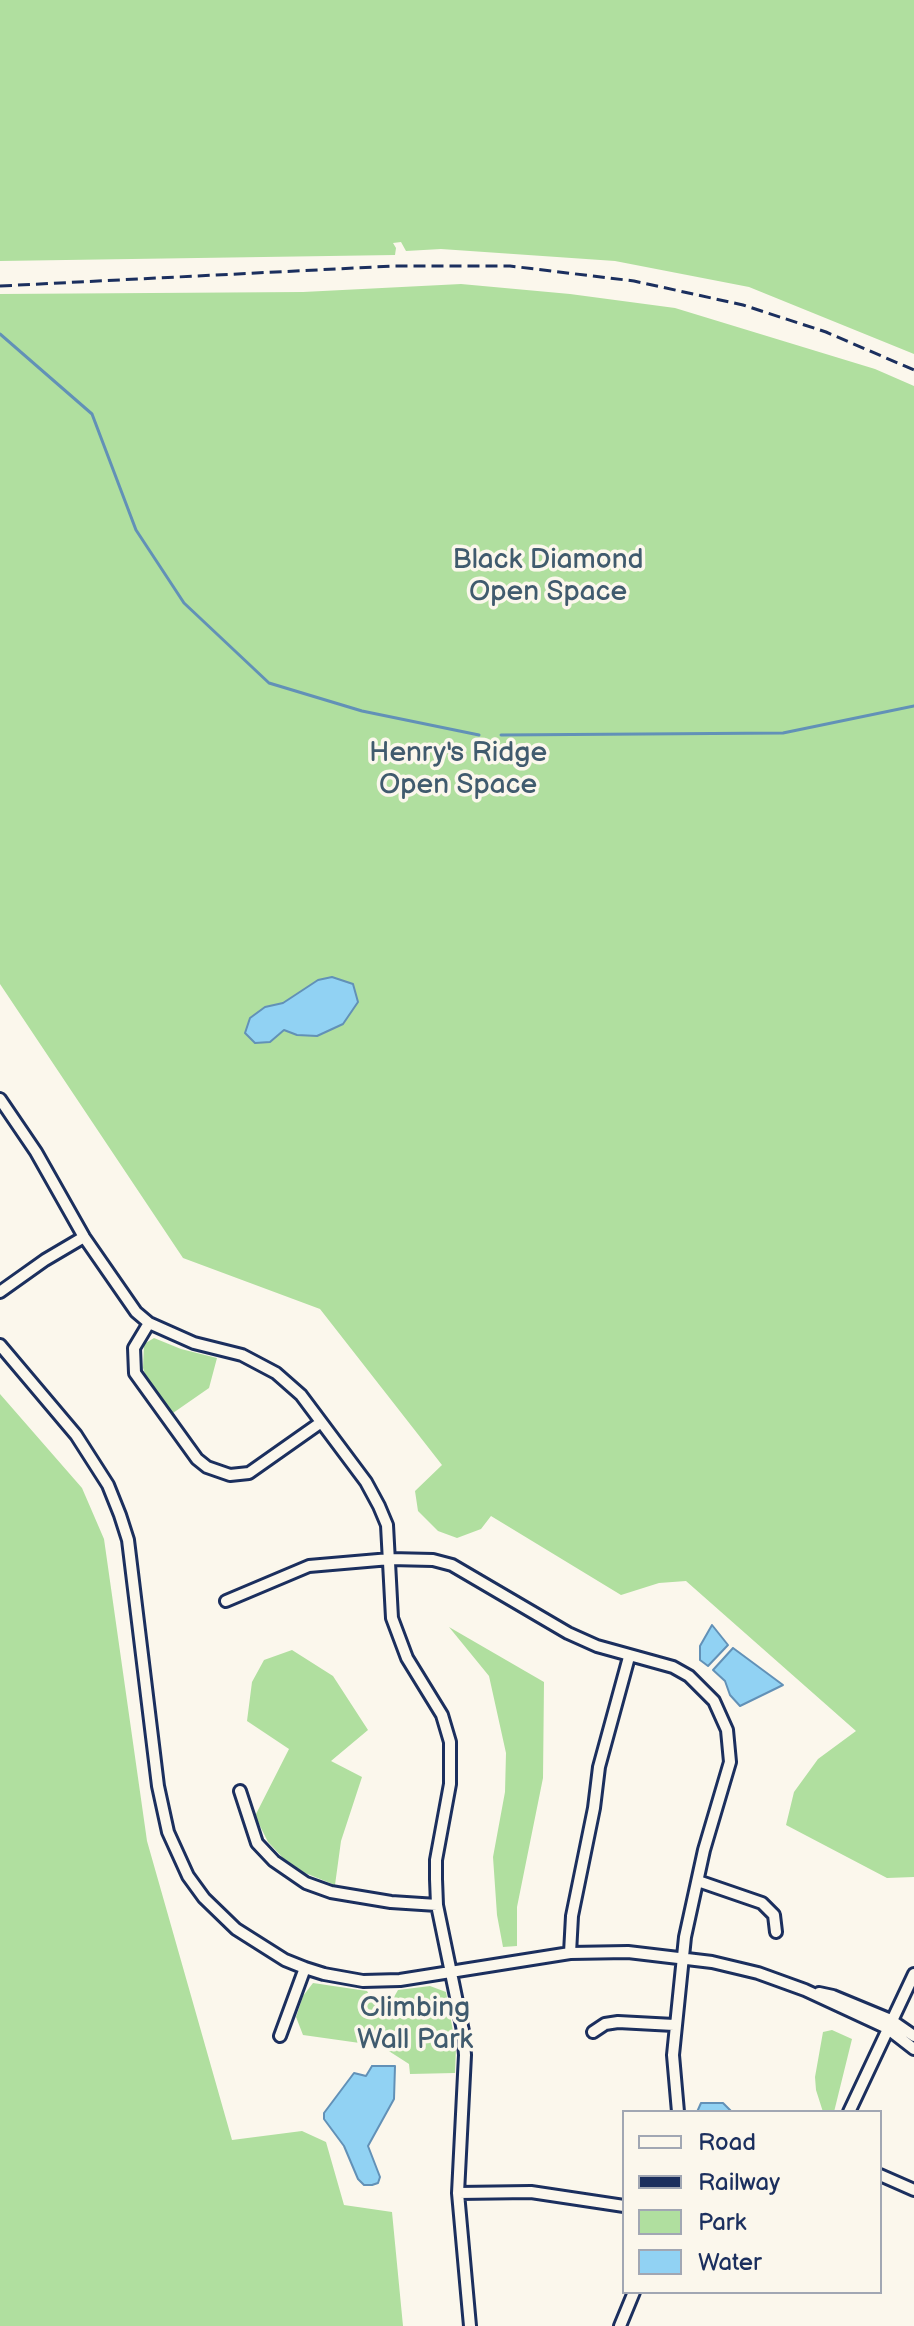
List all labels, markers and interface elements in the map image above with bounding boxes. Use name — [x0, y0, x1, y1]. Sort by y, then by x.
park label: Black Diamond Open Space — [453, 544, 643, 610]
park label: Henry's Ridge Open Space — [369, 737, 547, 803]
park label: Climbing Wall Park — [357, 1992, 473, 2058]
legend — [622, 2110, 882, 2294]
text: Road — [698, 2128, 756, 2157]
text: Railway — [698, 2168, 780, 2197]
text: Park — [698, 2208, 746, 2237]
text: Water — [698, 2248, 762, 2277]

